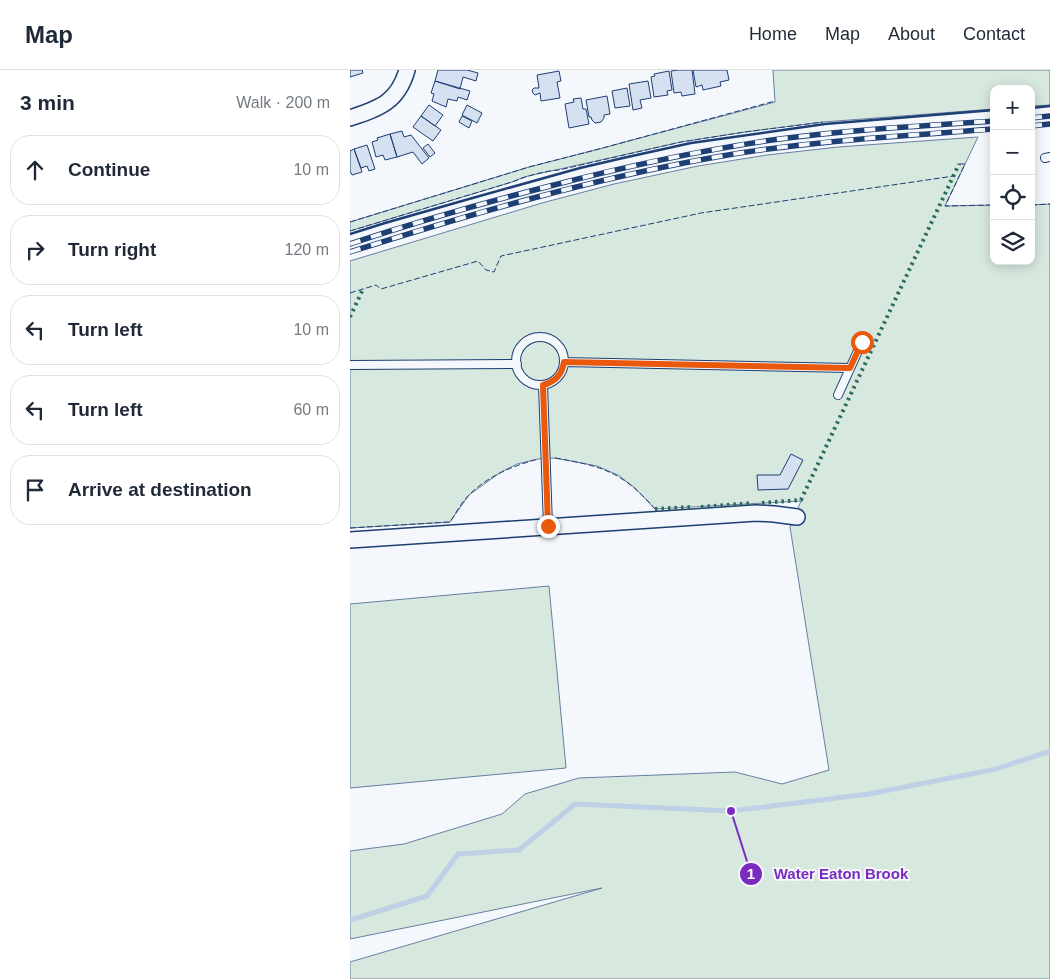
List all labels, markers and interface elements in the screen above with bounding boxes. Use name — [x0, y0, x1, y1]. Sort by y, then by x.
text: Map — [25, 21, 73, 48]
text: Home — [749, 24, 797, 44]
text: Map — [825, 24, 860, 44]
text: About — [888, 24, 935, 44]
text: Contact — [963, 24, 1025, 44]
map controls — [990, 85, 1035, 265]
button: + — [990, 85, 1035, 130]
text: 3 min — [20, 91, 75, 114]
text: Walk · 200 m — [236, 94, 330, 111]
button: − — [990, 130, 1035, 175]
icon: ahead — [21, 156, 49, 184]
text: Continue — [68, 159, 150, 180]
text: 10 m — [293, 161, 329, 178]
button: locate — [990, 175, 1035, 220]
button: layers — [990, 220, 1035, 265]
icon: right — [21, 236, 49, 264]
text: Turn right — [68, 239, 156, 260]
text: 120 m — [285, 241, 329, 258]
icon: left — [21, 316, 49, 344]
text: Turn left — [68, 319, 143, 340]
text: 10 m — [293, 321, 329, 338]
route start — [851, 331, 874, 354]
icon: left — [21, 396, 49, 424]
text: Turn left — [68, 399, 143, 420]
text: 60 m — [293, 401, 329, 418]
icon: arrive — [21, 476, 49, 504]
text: Arrive at destination — [68, 479, 252, 500]
route end — [537, 515, 560, 538]
callout: Water Eaton Brook — [739, 859, 918, 889]
text: 1 — [747, 865, 755, 882]
text: Water Eaton Brook — [774, 865, 909, 882]

